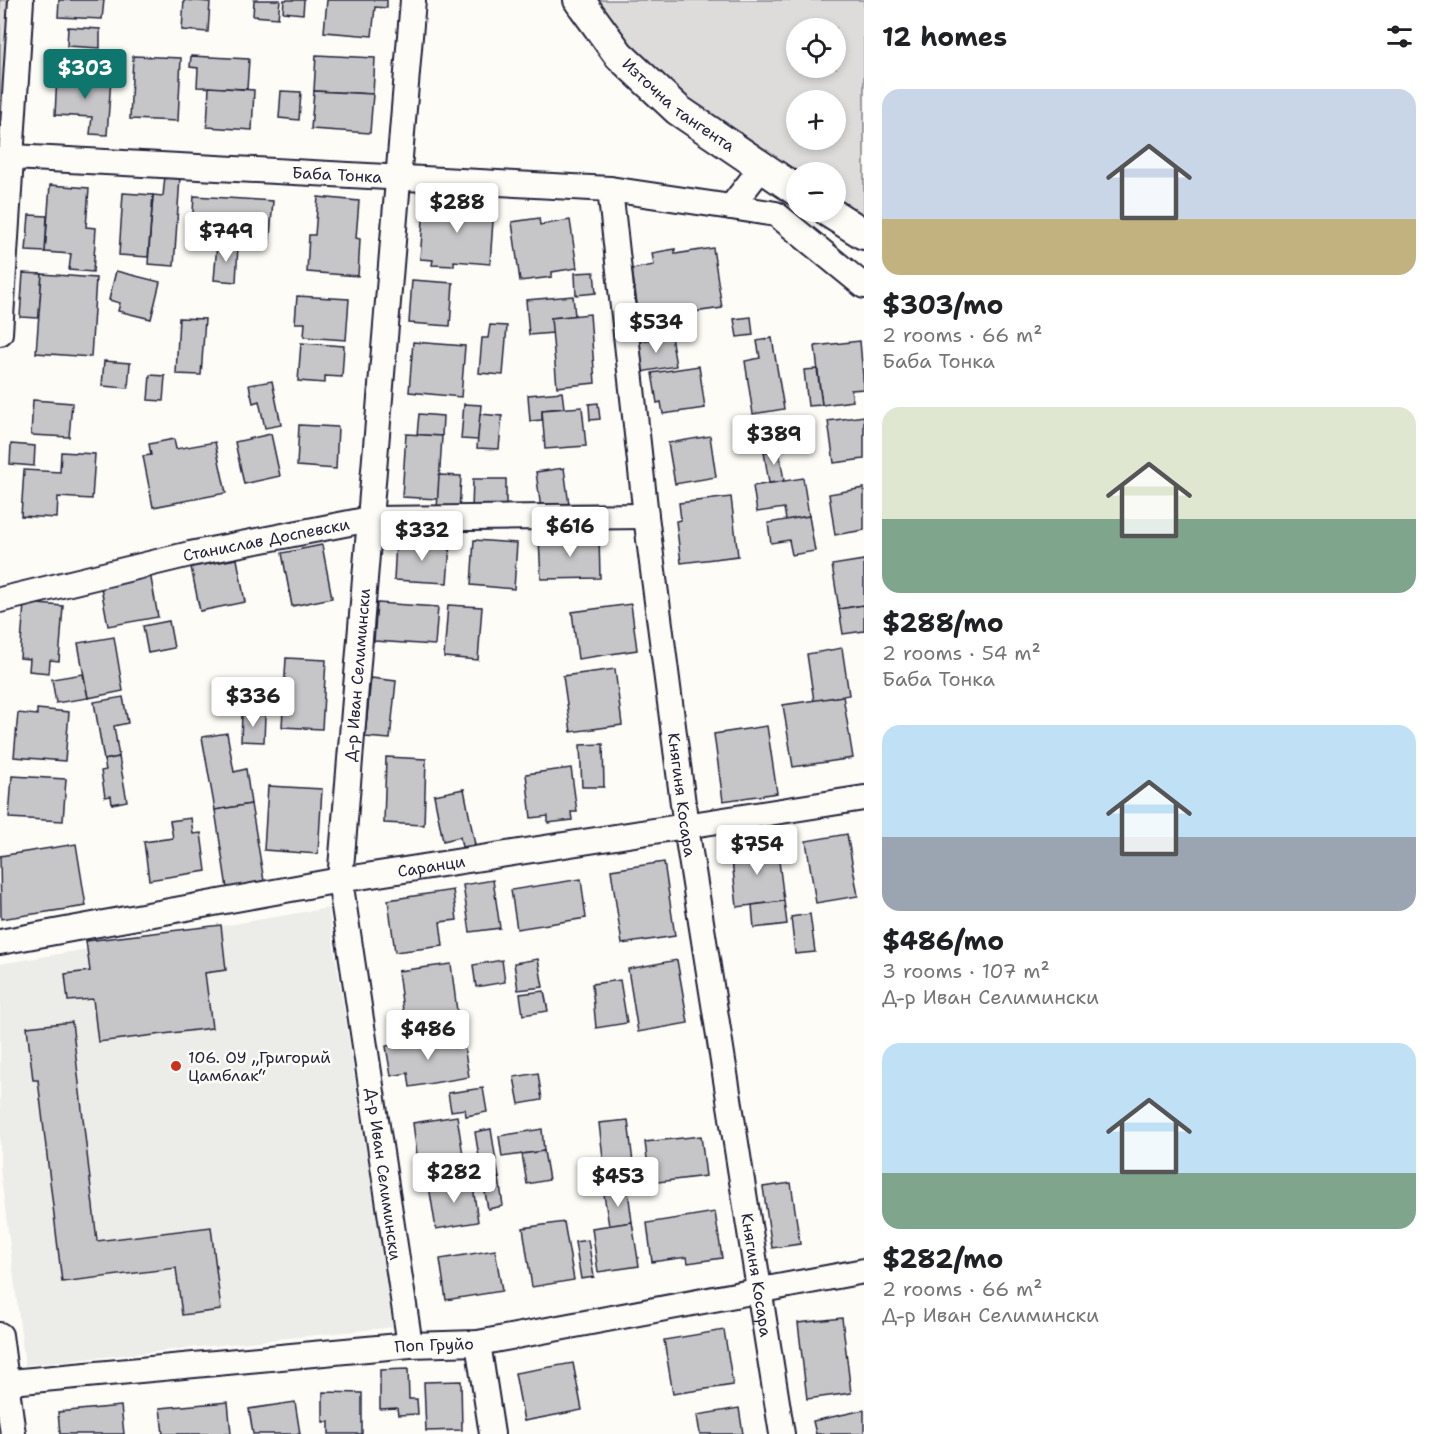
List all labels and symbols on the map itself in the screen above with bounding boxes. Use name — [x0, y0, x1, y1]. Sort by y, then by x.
pin: $303 — [49, 49, 121, 100]
street label: Източна тангента — [618, 54, 739, 157]
street label: Баба Тонка — [291, 162, 383, 188]
pin: $288 — [421, 183, 493, 234]
pin: $749 — [190, 212, 262, 263]
pin: $534 — [620, 303, 692, 354]
pin: $389 — [738, 415, 810, 466]
pin: $616 — [534, 507, 606, 558]
pin: $332 — [386, 511, 458, 562]
street label: Станислав Доспевски — [181, 513, 351, 566]
street label: Д-р Иван Селимински — [340, 588, 375, 762]
pin: $336 — [217, 677, 289, 728]
street label: Княгиня Косара — [663, 731, 701, 858]
pin: $754 — [721, 825, 793, 876]
street label: Саранци — [396, 851, 467, 882]
pin: $486 — [392, 1010, 464, 1061]
place label: 106. ОУ „Григорий Цамблак“ — [188, 1047, 331, 1086]
marker: 106. ОУ „Григорий Цамблак“ — [169, 1059, 183, 1073]
street label: Д-р Иван Селимински — [361, 1087, 406, 1262]
pin: $282 — [418, 1153, 490, 1204]
pin: $453 — [582, 1157, 654, 1208]
street label: Княгиня Косара — [736, 1212, 776, 1338]
street label: Поп Груйо — [394, 1333, 474, 1357]

